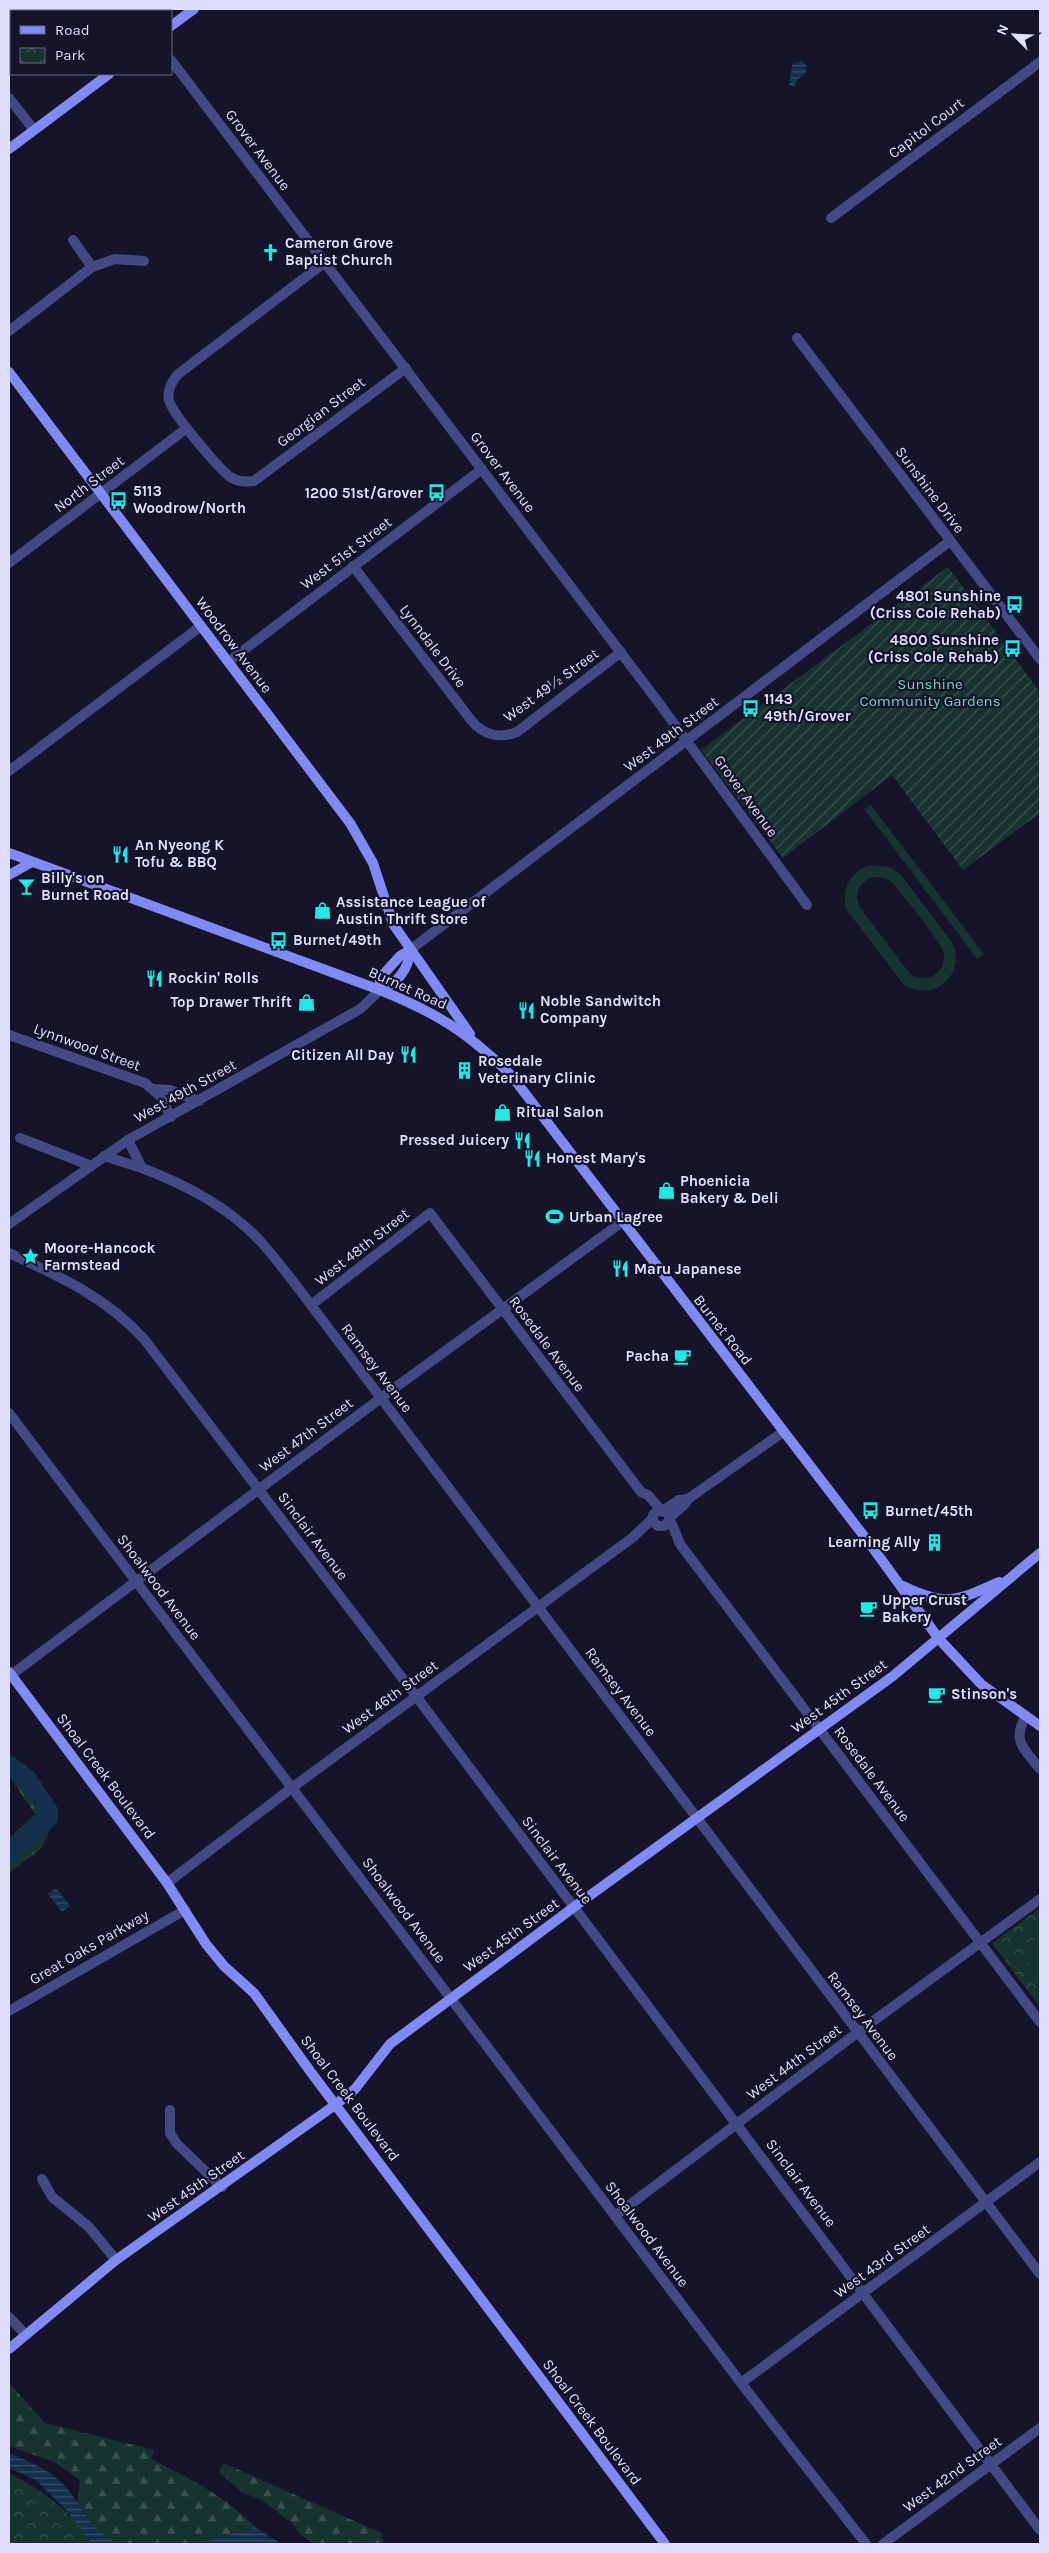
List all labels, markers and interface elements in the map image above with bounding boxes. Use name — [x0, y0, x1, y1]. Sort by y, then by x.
legend — [10, 10, 172, 75]
north arrow — [989, 10, 1039, 60]
text: Road — [55, 21, 90, 39]
text: N — [993, 22, 1012, 38]
text: Park — [55, 46, 85, 64]
street label: Capitol Court — [885, 94, 968, 162]
street label: Grover Avenue — [222, 106, 294, 194]
place label: Cameron Grove Baptist Church — [285, 234, 393, 269]
church icon: Cameron Grove Baptist Church — [261, 242, 281, 262]
street label: Georgian Street — [273, 373, 369, 451]
street label: Grover Avenue — [467, 428, 539, 516]
street label: Sunshine Drive — [892, 443, 968, 537]
street label: North Street — [50, 452, 128, 516]
place label: 5113 Woodrow/North — [133, 482, 246, 517]
bus stop icon: 1200 51st/Grover — [427, 483, 447, 503]
place label: 1200 51st/Grover — [305, 484, 423, 502]
bus stop icon: 5113 Woodrow/North — [109, 490, 129, 510]
street label: West 51st Street — [297, 513, 395, 593]
place label: 4801 Sunshine (Criss Cole Rehab) — [870, 587, 1001, 622]
street label: Woodrow Avenue — [192, 593, 276, 697]
bus stop icon: 4801 Sunshine (Criss Cole Rehab) — [1005, 595, 1025, 615]
street label: Lynndale Drive — [396, 601, 470, 691]
place label: 4800 Sunshine (Criss Cole Rehab) — [868, 631, 999, 666]
bus stop icon: 4800 Sunshine (Criss Cole Rehab) — [1003, 639, 1023, 659]
street label: West 49½ Street — [500, 644, 602, 726]
park label: Sunshine Community Gardens — [859, 675, 1001, 710]
place label: 1143 49th/Grover — [764, 690, 851, 725]
street label: West 49th Street — [620, 692, 722, 776]
bus stop icon: 1143 49th/Grover — [740, 698, 760, 718]
street label: Grover Avenue — [710, 752, 782, 840]
place label: An Nyeong K Tofu & BBQ — [135, 836, 224, 871]
restaurant icon: An Nyeong K Tofu & BBQ — [111, 844, 131, 864]
place label: Billy's on Burnet Road — [41, 869, 129, 904]
bar icon: Billy's on Burnet Road — [17, 877, 37, 897]
place label: Assistance League of Austin Thrift Store — [336, 893, 486, 928]
shop icon: Assistance League of Austin Thrift Store — [312, 901, 332, 921]
bus stop icon: Burnet/49th — [269, 930, 289, 950]
place label: Burnet/49th — [293, 931, 382, 949]
street label: Burnet Road — [366, 963, 450, 1013]
restaurant icon: Rockin' Rolls — [144, 968, 164, 988]
place label: Rockin' Rolls — [168, 969, 259, 987]
shop icon: Top Drawer Thrift — [296, 992, 316, 1012]
place label: Noble Sandwitch Company — [540, 992, 661, 1027]
place label: Top Drawer Thrift — [170, 993, 292, 1011]
restaurant icon: Noble Sandwitch Company — [516, 1000, 536, 1020]
street label: Lynnwood Street — [31, 1019, 143, 1075]
restaurant icon: Citizen All Day — [398, 1045, 418, 1065]
place label: Citizen All Day — [291, 1046, 394, 1064]
place label: Rosedale Veterinary Clinic — [478, 1052, 596, 1087]
street label: West 49th Street — [131, 1055, 240, 1127]
building icon: Rosedale Veterinary Clinic — [454, 1060, 474, 1080]
shop icon: Ritual Salon — [492, 1102, 512, 1122]
place label: Ritual Salon — [516, 1103, 604, 1121]
restaurant icon: Pressed Juicery — [513, 1130, 533, 1150]
place label: Pressed Juicery — [399, 1131, 509, 1149]
restaurant icon: Honest Mary's — [522, 1148, 542, 1168]
place label: Honest Mary's — [546, 1149, 646, 1167]
place label: Phoenicia Bakery & Deli — [680, 1172, 779, 1207]
shop icon: Phoenicia Bakery & Deli — [656, 1180, 676, 1200]
street label: West 48th Street — [311, 1204, 413, 1289]
sports icon: Urban Lagree — [545, 1207, 565, 1227]
place label: Urban Lagree — [569, 1208, 663, 1226]
place label: Moore-Hancock Farmstead — [44, 1239, 156, 1274]
place icon: Moore-Hancock Farmstead — [20, 1247, 40, 1267]
restaurant icon: Maru Japanese — [610, 1259, 630, 1279]
place label: Maru Japanese — [634, 1260, 742, 1278]
street label: Burnet Road — [690, 1291, 756, 1369]
street label: Rosedale Avenue — [505, 1293, 589, 1395]
street label: Ramsey Avenue — [338, 1320, 416, 1416]
cafe icon: Pacha — [673, 1346, 693, 1366]
place label: Pacha — [625, 1347, 669, 1365]
street label: West 47th Street — [256, 1394, 357, 1476]
street label: Sinclair Avenue — [274, 1488, 352, 1584]
bus stop icon: Burnet/45th — [861, 1501, 881, 1521]
place label: Burnet/45th — [885, 1502, 973, 1520]
street label: Shoalwood Avenue — [113, 1531, 205, 1643]
building icon: Learning Ally — [924, 1532, 944, 1552]
place label: Learning Ally — [828, 1533, 920, 1551]
place label: Upper Crust Bakery — [882, 1591, 967, 1626]
cafe icon: Upper Crust Bakery — [858, 1599, 878, 1619]
street label: Ramsey Avenue — [582, 1644, 660, 1740]
street label: West 45th Street — [788, 1655, 891, 1737]
street label: West 46th Street — [339, 1656, 442, 1738]
cafe icon: Stinson's — [927, 1684, 947, 1704]
place label: Stinson's — [951, 1685, 1017, 1703]
street label: Shoal Creek Boulevard — [53, 1709, 159, 1843]
street label: Rosedale Avenue — [830, 1723, 914, 1825]
street label: Sinclair Avenue — [518, 1812, 596, 1908]
street label: Shoalwood Avenue — [358, 1854, 450, 1966]
street label: West 45th Street — [460, 1894, 563, 1976]
street label: Great Oaks Parkway — [26, 1906, 152, 1988]
street label: Ramsey Avenue — [824, 1968, 902, 2064]
street label: West 44th Street — [743, 2020, 845, 2103]
street label: Shoal Creek Boulevard — [297, 2031, 403, 2165]
street label: Sinclair Avenue — [762, 2135, 840, 2231]
street label: West 45th Street — [144, 2146, 248, 2226]
street label: Shoalwood Avenue — [601, 2178, 693, 2290]
street label: West 43rd Street — [831, 2220, 934, 2302]
street label: Shoal Creek Boulevard — [539, 2355, 645, 2489]
street label: West 42nd Street — [899, 2432, 1005, 2516]

